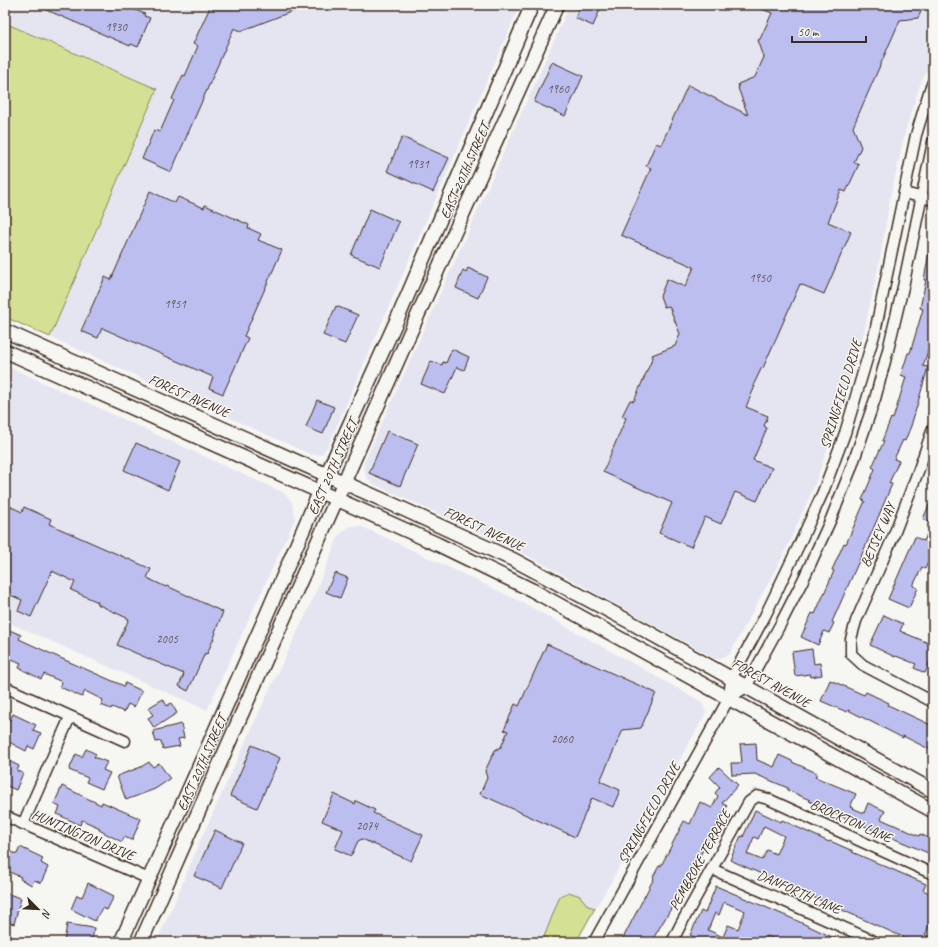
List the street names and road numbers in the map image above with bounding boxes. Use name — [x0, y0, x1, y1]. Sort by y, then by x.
street label: EAST 20TH STREET — [436, 117, 495, 221]
street label: SPRINGFIELD DRIVE — [816, 335, 866, 451]
street label: FOREST AVENUE — [146, 371, 234, 422]
street label: EAST 20TH STREET — [304, 413, 363, 517]
street label: BETSEY WAY — [857, 499, 900, 570]
street label: FOREST AVENUE — [441, 503, 529, 556]
street label: FOREST AVENUE — [729, 655, 815, 713]
street label: EAST 20TH STREET — [173, 709, 232, 813]
street label: SPRINGFIELD DRIVE — [614, 757, 685, 867]
street label: BROCKTON LANE — [808, 795, 896, 847]
street label: PEMBROKE TERRACE — [665, 805, 736, 913]
street label: HUNTINGTON DRIVE — [29, 806, 139, 865]
street label: DANFORTH LANE — [755, 866, 845, 919]

